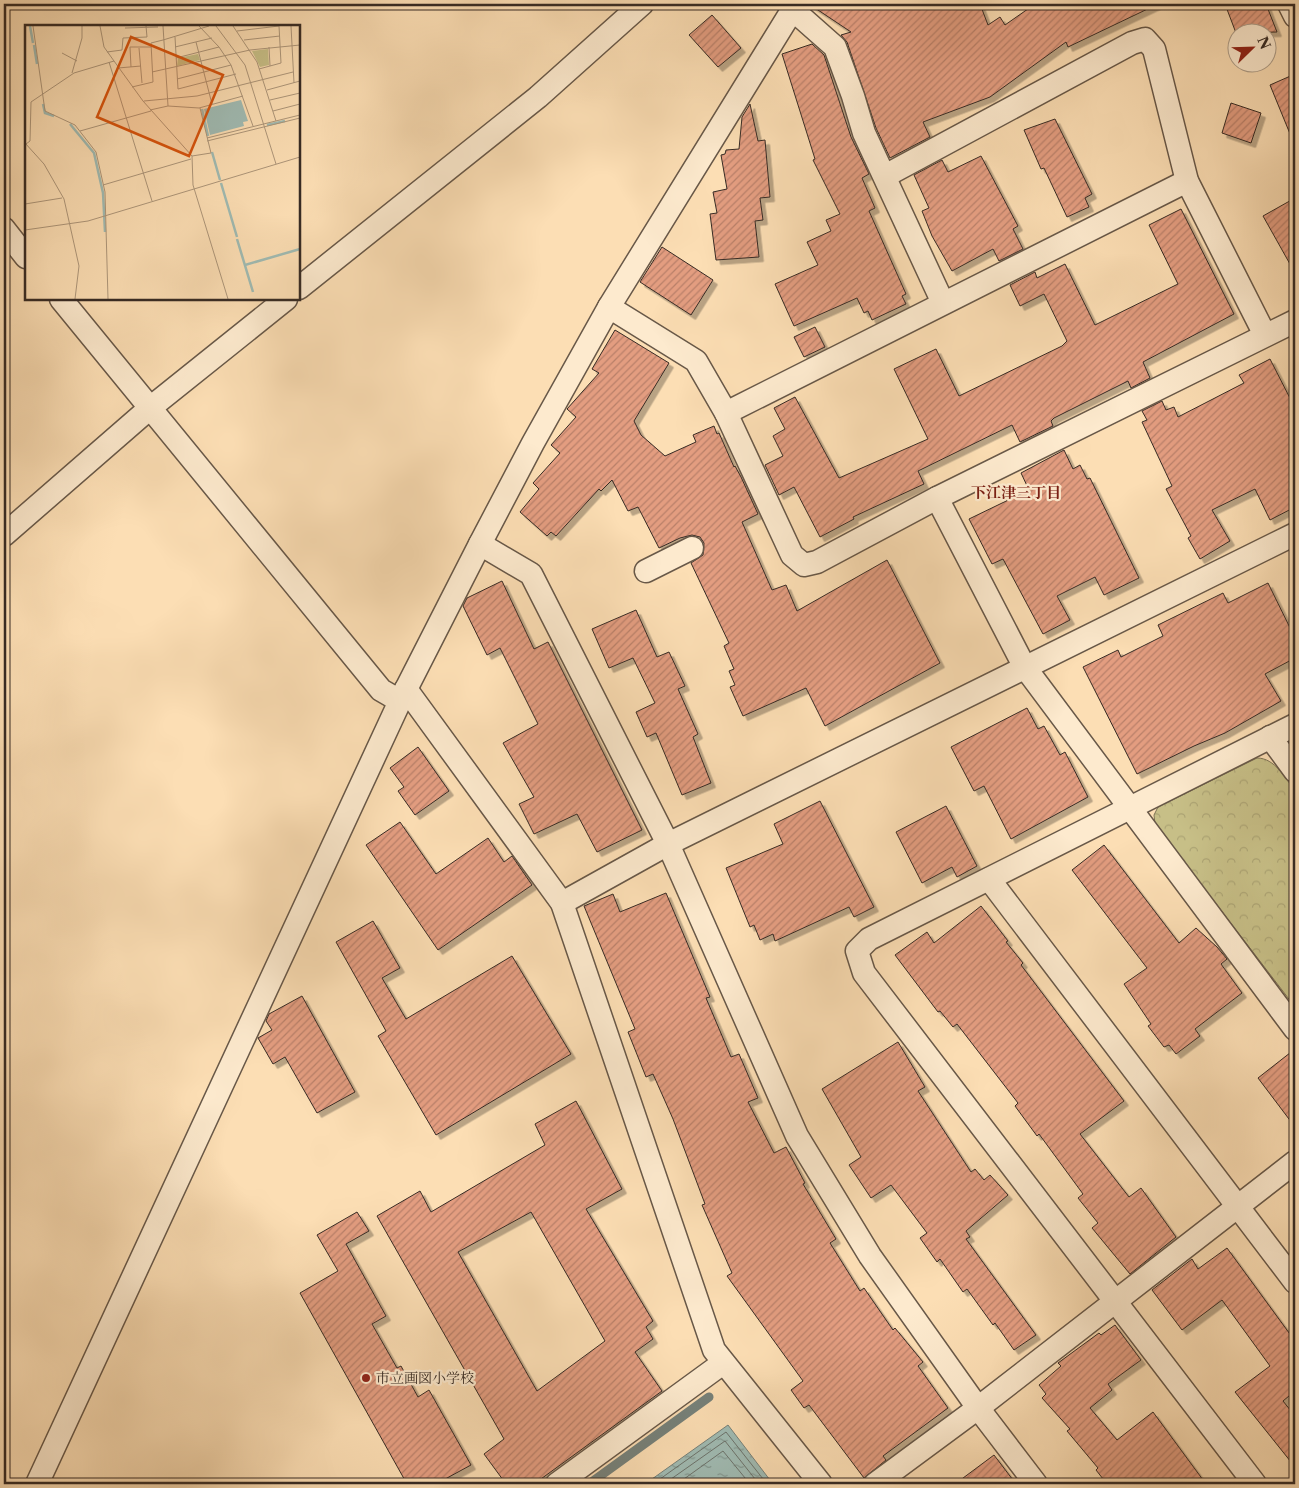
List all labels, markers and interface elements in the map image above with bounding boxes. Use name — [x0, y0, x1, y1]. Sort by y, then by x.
north arrow — [1226, 22, 1276, 72]
inset map — [25, 25, 300, 300]
text: N — [1253, 34, 1275, 52]
district label: 下江津三丁目 — [971, 483, 1061, 502]
place label: 市立画図小学校 — [376, 1369, 474, 1387]
marker: 市立画図小学校 — [360, 1372, 372, 1384]

